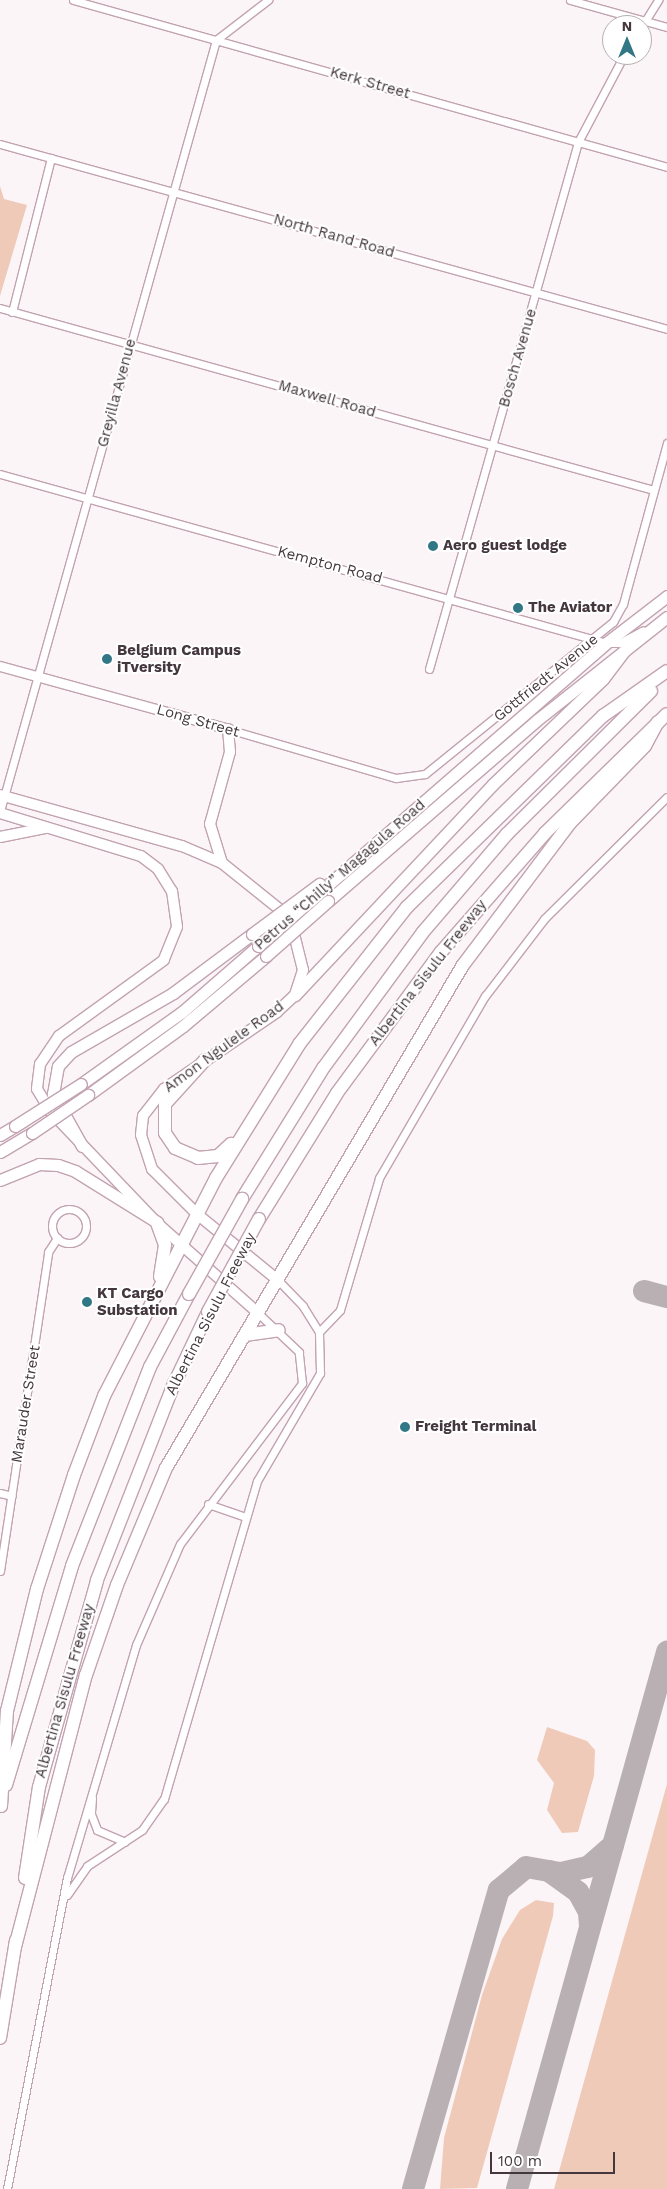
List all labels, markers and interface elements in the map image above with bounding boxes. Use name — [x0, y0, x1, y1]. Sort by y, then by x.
north arrow — [602, 15, 652, 65]
text: N — [622, 18, 632, 34]
street label: Kerk Street — [328, 63, 412, 103]
street label: North Rand Road — [271, 210, 397, 262]
street label: Bosch Avenue — [495, 306, 541, 410]
street label: Greyilla Avenue — [94, 336, 140, 450]
street label: Maxwell Road — [276, 376, 378, 422]
place label: Aero guest lodge — [443, 537, 567, 555]
marker: Aero guest lodge — [427, 540, 439, 552]
street label: Kempton Road — [276, 542, 384, 588]
place label: The Aviator — [528, 599, 613, 617]
marker: The Aviator — [512, 602, 524, 614]
street label: Gottfriedt Avenue — [490, 630, 602, 726]
place label: Belgium Campus iTversity — [117, 641, 241, 676]
marker: Belgium Campus iTversity — [101, 653, 113, 665]
street label: Long Street — [155, 701, 241, 741]
street label: Petrus “Chilly” Magagula Road — [251, 796, 429, 954]
street label: Albertina Sisulu Freeway — [365, 896, 491, 1050]
street label: Amon Ngulele Road — [161, 997, 287, 1097]
street label: Albertina Sisulu Freeway — [162, 1229, 260, 1399]
place label: KT Cargo Substation — [97, 1284, 178, 1319]
marker: KT Cargo Substation — [81, 1296, 93, 1308]
street label: Marauder Street — [8, 1344, 44, 1464]
place label: Freight Terminal — [415, 1418, 537, 1436]
marker: Freight Terminal — [399, 1421, 411, 1433]
street label: Albertina Sisulu Freeway — [31, 1602, 99, 1780]
scale bar — [492, 2142, 617, 2174]
text: 100 m — [498, 2152, 542, 2170]

